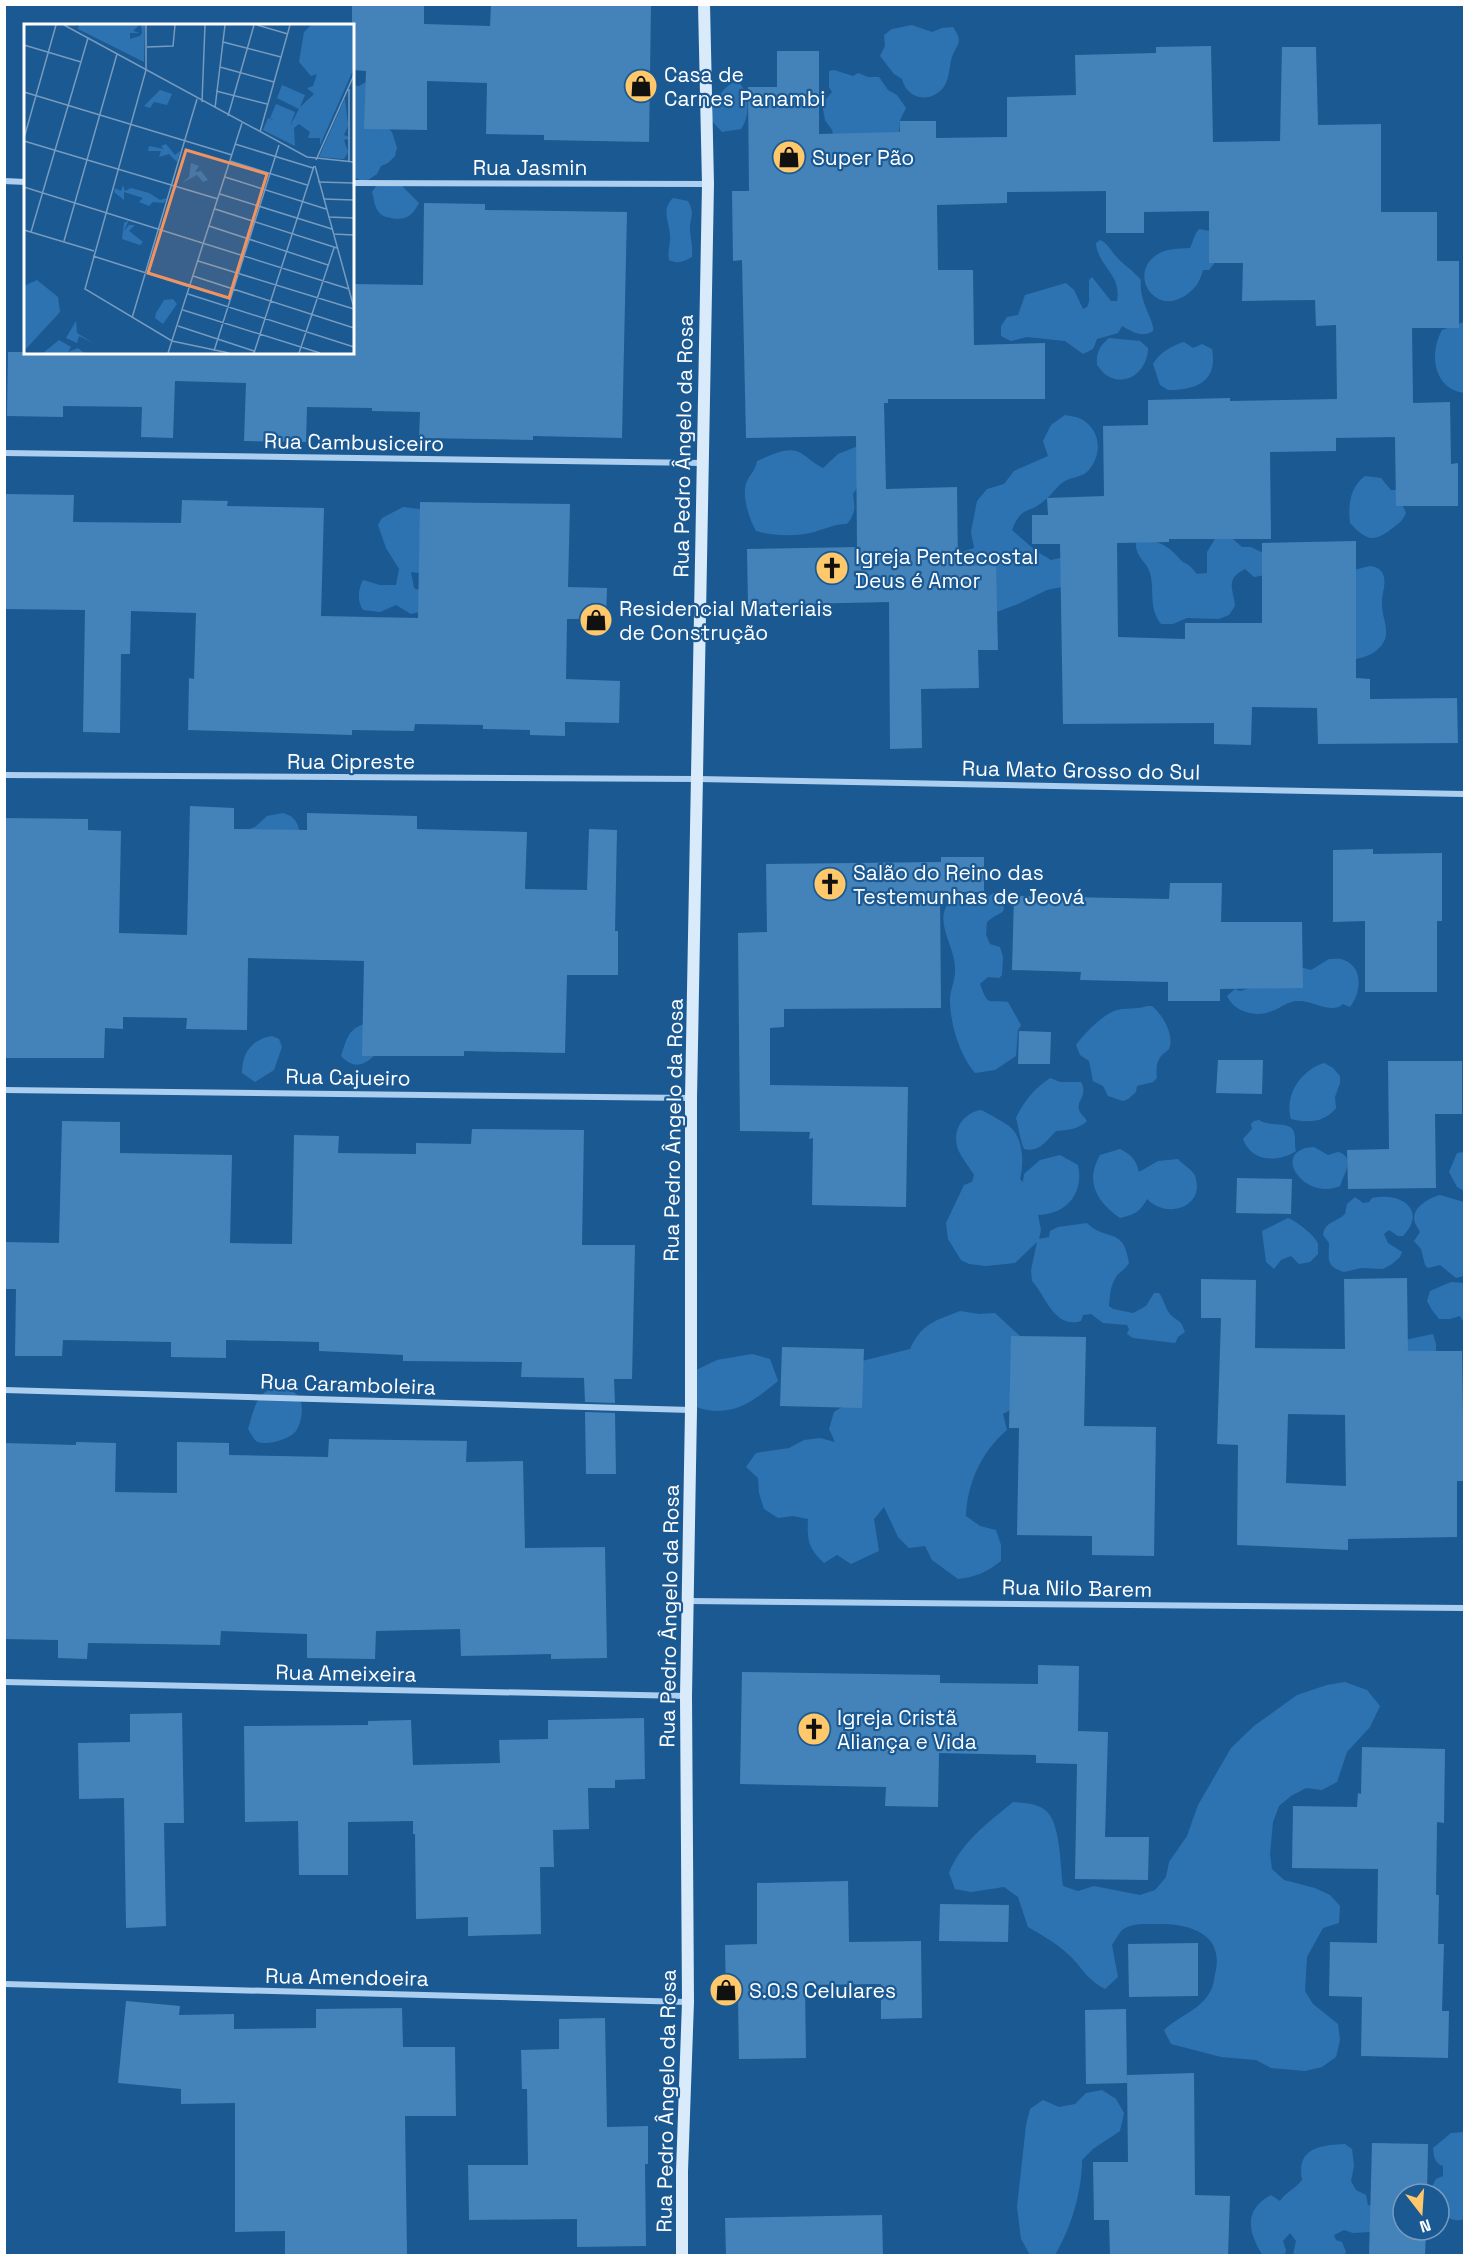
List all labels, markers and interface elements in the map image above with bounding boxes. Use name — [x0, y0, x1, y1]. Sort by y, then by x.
inset map — [24, 24, 354, 354]
place label: Casa de Carnes Panambi — [664, 61, 825, 112]
shop icon: Casa de Carnes Panambi — [623, 68, 659, 104]
shop icon: Super Pão — [771, 139, 807, 175]
place label: Super Pão — [812, 144, 914, 171]
street label: Rua Jasmin — [473, 154, 587, 181]
street label: Rua Pedro Ângelo da Rosa — [667, 314, 699, 578]
street label: Rua Cambusiceiro — [264, 427, 444, 457]
place label: Igreja Pentecostal Deus é Amor — [855, 543, 1038, 594]
church icon: Igreja Pentecostal Deus é Amor — [814, 550, 850, 586]
place label: Residencial Materiais de Construção — [619, 595, 833, 646]
shop icon: Residencial Materiais de Construção — [578, 602, 614, 638]
street label: Rua Cipreste — [287, 748, 415, 775]
street label: Rua Mato Grosso do Sul — [962, 754, 1200, 786]
place label: Salão do Reino das Testemunhas de Jeová — [853, 859, 1084, 910]
church icon: Salão do Reino das Testemunhas de Jeová — [812, 866, 848, 902]
street label: Rua Pedro Ângelo da Rosa — [657, 998, 689, 1262]
street label: Rua Cajueiro — [285, 1062, 411, 1092]
street label: Rua Caramboleira — [260, 1367, 436, 1401]
street label: Rua Pedro Ângelo da Rosa — [653, 1484, 685, 1748]
street label: Rua Nilo Barem — [1002, 1573, 1152, 1603]
street label: Rua Ameixeira — [275, 1658, 417, 1688]
place label: Igreja Cristã Aliança e Vida — [837, 1704, 977, 1755]
church icon: Igreja Cristã Aliança e Vida — [796, 1711, 832, 1747]
street label: Rua Amendoeira — [265, 1962, 429, 1992]
street label: Rua Pedro Ângelo da Rosa — [650, 1969, 682, 2233]
shop icon: S.O.S Celulares — [708, 1972, 744, 2008]
place label: S.O.S Celulares — [749, 1977, 896, 2004]
north arrow — [1391, 2182, 1451, 2242]
text: N — [1417, 2214, 1433, 2237]

